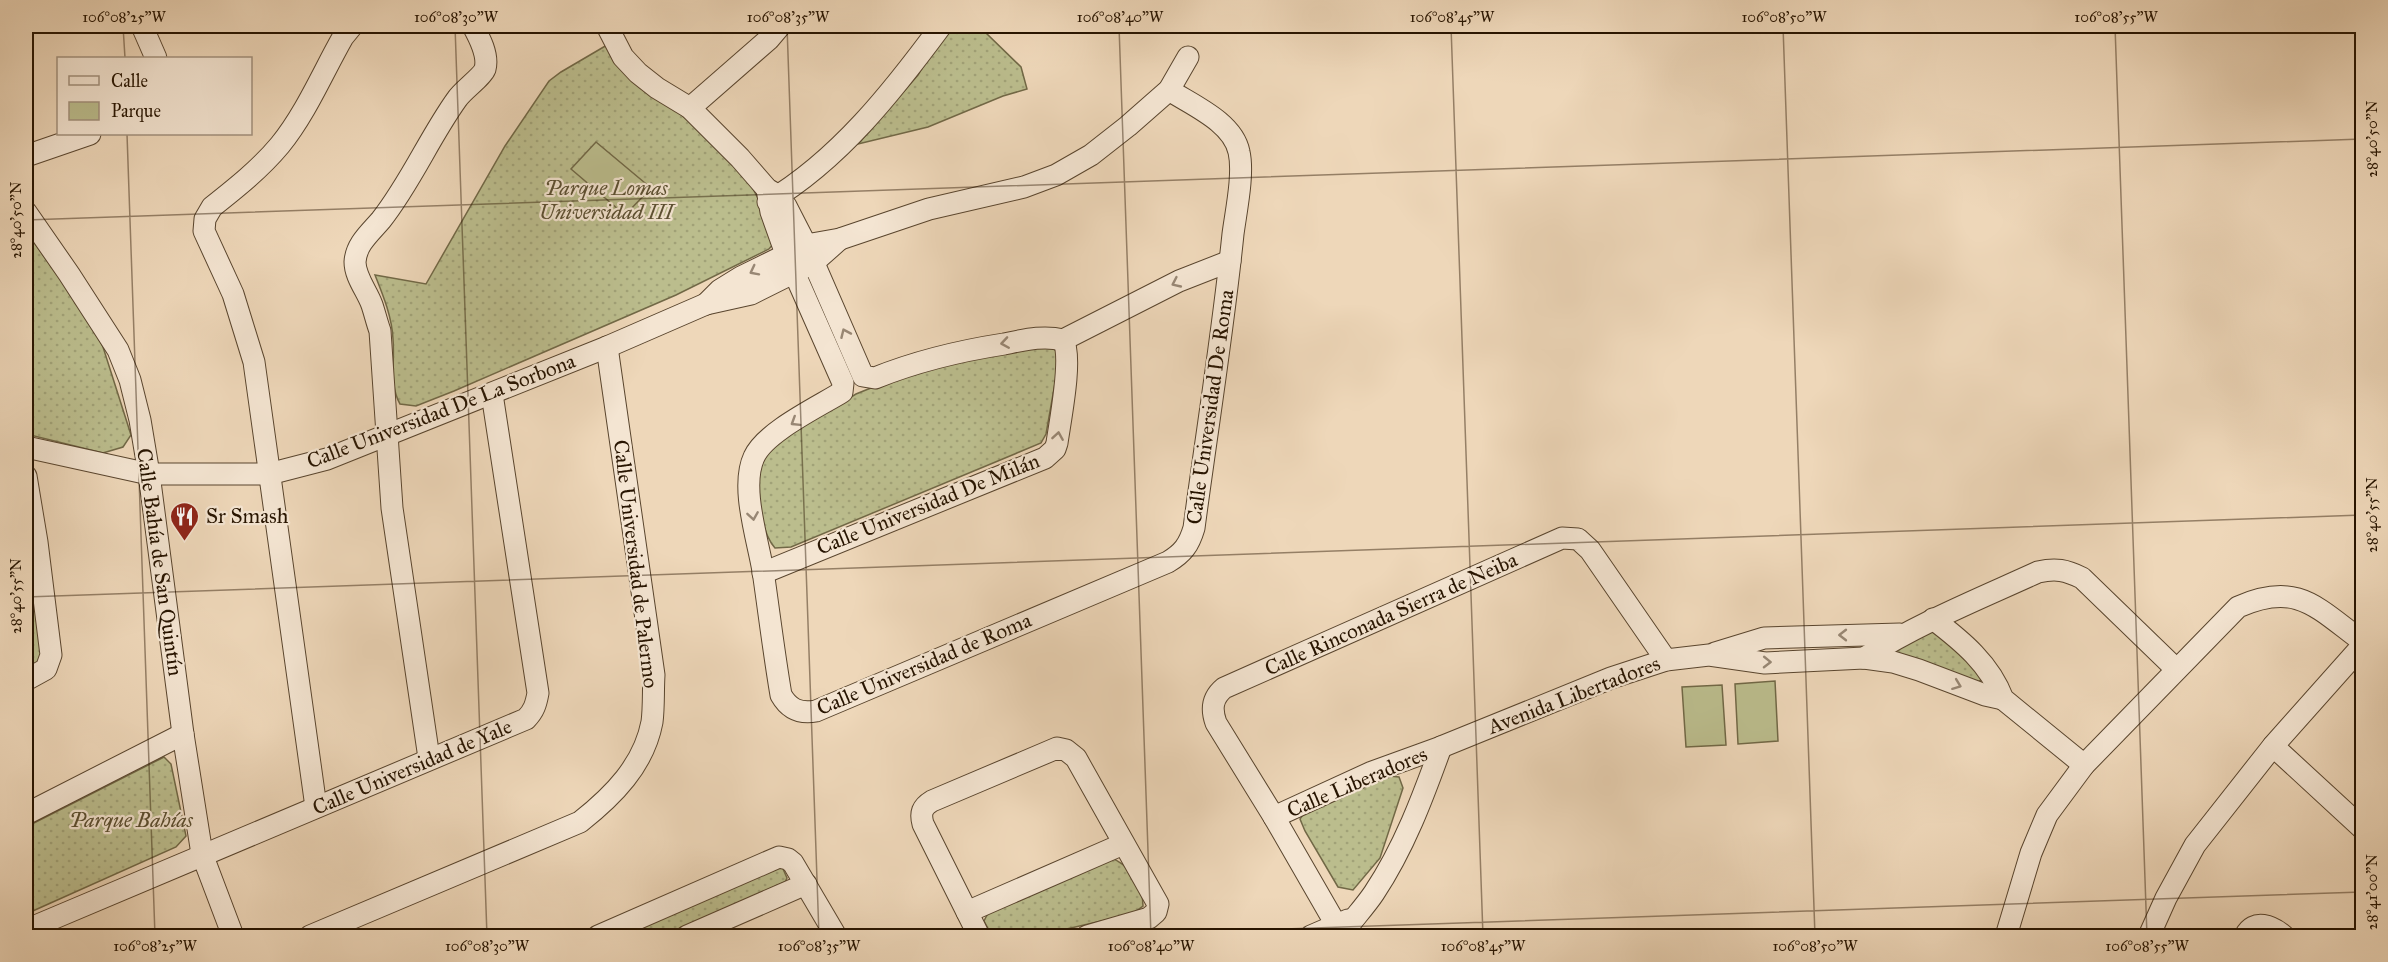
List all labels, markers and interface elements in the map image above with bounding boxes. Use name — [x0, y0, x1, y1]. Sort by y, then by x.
text: 106°08'25"W — [82, 8, 167, 26]
text: 106°08'30"W — [414, 8, 499, 26]
text: 106°08'35"W — [747, 8, 830, 26]
text: 106°08'40"W — [1077, 8, 1164, 26]
text: 106°08'45"W — [1410, 8, 1495, 26]
text: 106°08'50"W — [1741, 8, 1827, 26]
text: 106°08'55"W — [2074, 8, 2158, 26]
legend — [57, 57, 252, 135]
text: Calle — [111, 70, 148, 92]
text: Parque — [111, 100, 161, 123]
text: 28°40'50"N — [2363, 100, 2381, 178]
park label: Parque Lomas Universidad III — [539, 175, 677, 225]
text: 28°40'50"N — [7, 181, 25, 259]
one-way arrow — [749, 263, 760, 275]
one-way arrow — [1172, 275, 1183, 287]
street label: Calle Universidad De Roma — [1181, 288, 1239, 526]
one-way arrow — [840, 329, 852, 340]
one-way arrow — [1000, 337, 1010, 349]
street label: Calle Universidad De La Sorbona — [303, 348, 579, 474]
one-way arrow — [791, 414, 801, 426]
one-way arrow — [1051, 431, 1063, 440]
street label: Calle Universidad de Palermo — [608, 438, 664, 690]
street label: Calle Bahía de San Quintín — [131, 446, 189, 678]
street label: Calle Universidad De Milán — [813, 447, 1043, 561]
text: 28°40'55"N — [2363, 477, 2381, 553]
restaurant icon: Sr Smash — [169, 500, 201, 542]
place label: Sr Smash — [206, 503, 289, 529]
one-way arrow — [746, 511, 758, 520]
street label: Calle Rinconada Sierra de Neiba — [1261, 546, 1521, 682]
text: 28°40'55"N — [7, 558, 25, 634]
street label: Calle Universidad de Roma — [813, 607, 1035, 721]
one-way arrow — [1838, 629, 1847, 641]
street label: Avenida Libertadores — [1483, 650, 1664, 740]
one-way arrow — [1762, 656, 1771, 669]
one-way arrow — [1951, 678, 1962, 690]
street label: Calle Universidad de Yale — [308, 713, 516, 821]
street label: Calle Liberadores — [1283, 741, 1431, 823]
park label: Parque Bahías — [69, 807, 194, 833]
text: 28°41'00"N — [2363, 854, 2381, 930]
text: 106°08'25"W — [113, 937, 198, 955]
text: 106°08'30"W — [445, 937, 530, 955]
text: 106°08'35"W — [778, 937, 861, 955]
text: 106°08'40"W — [1108, 937, 1195, 955]
text: 106°08'45"W — [1441, 937, 1526, 955]
text: 106°08'50"W — [1772, 937, 1858, 955]
text: 106°08'55"W — [2105, 937, 2189, 955]

